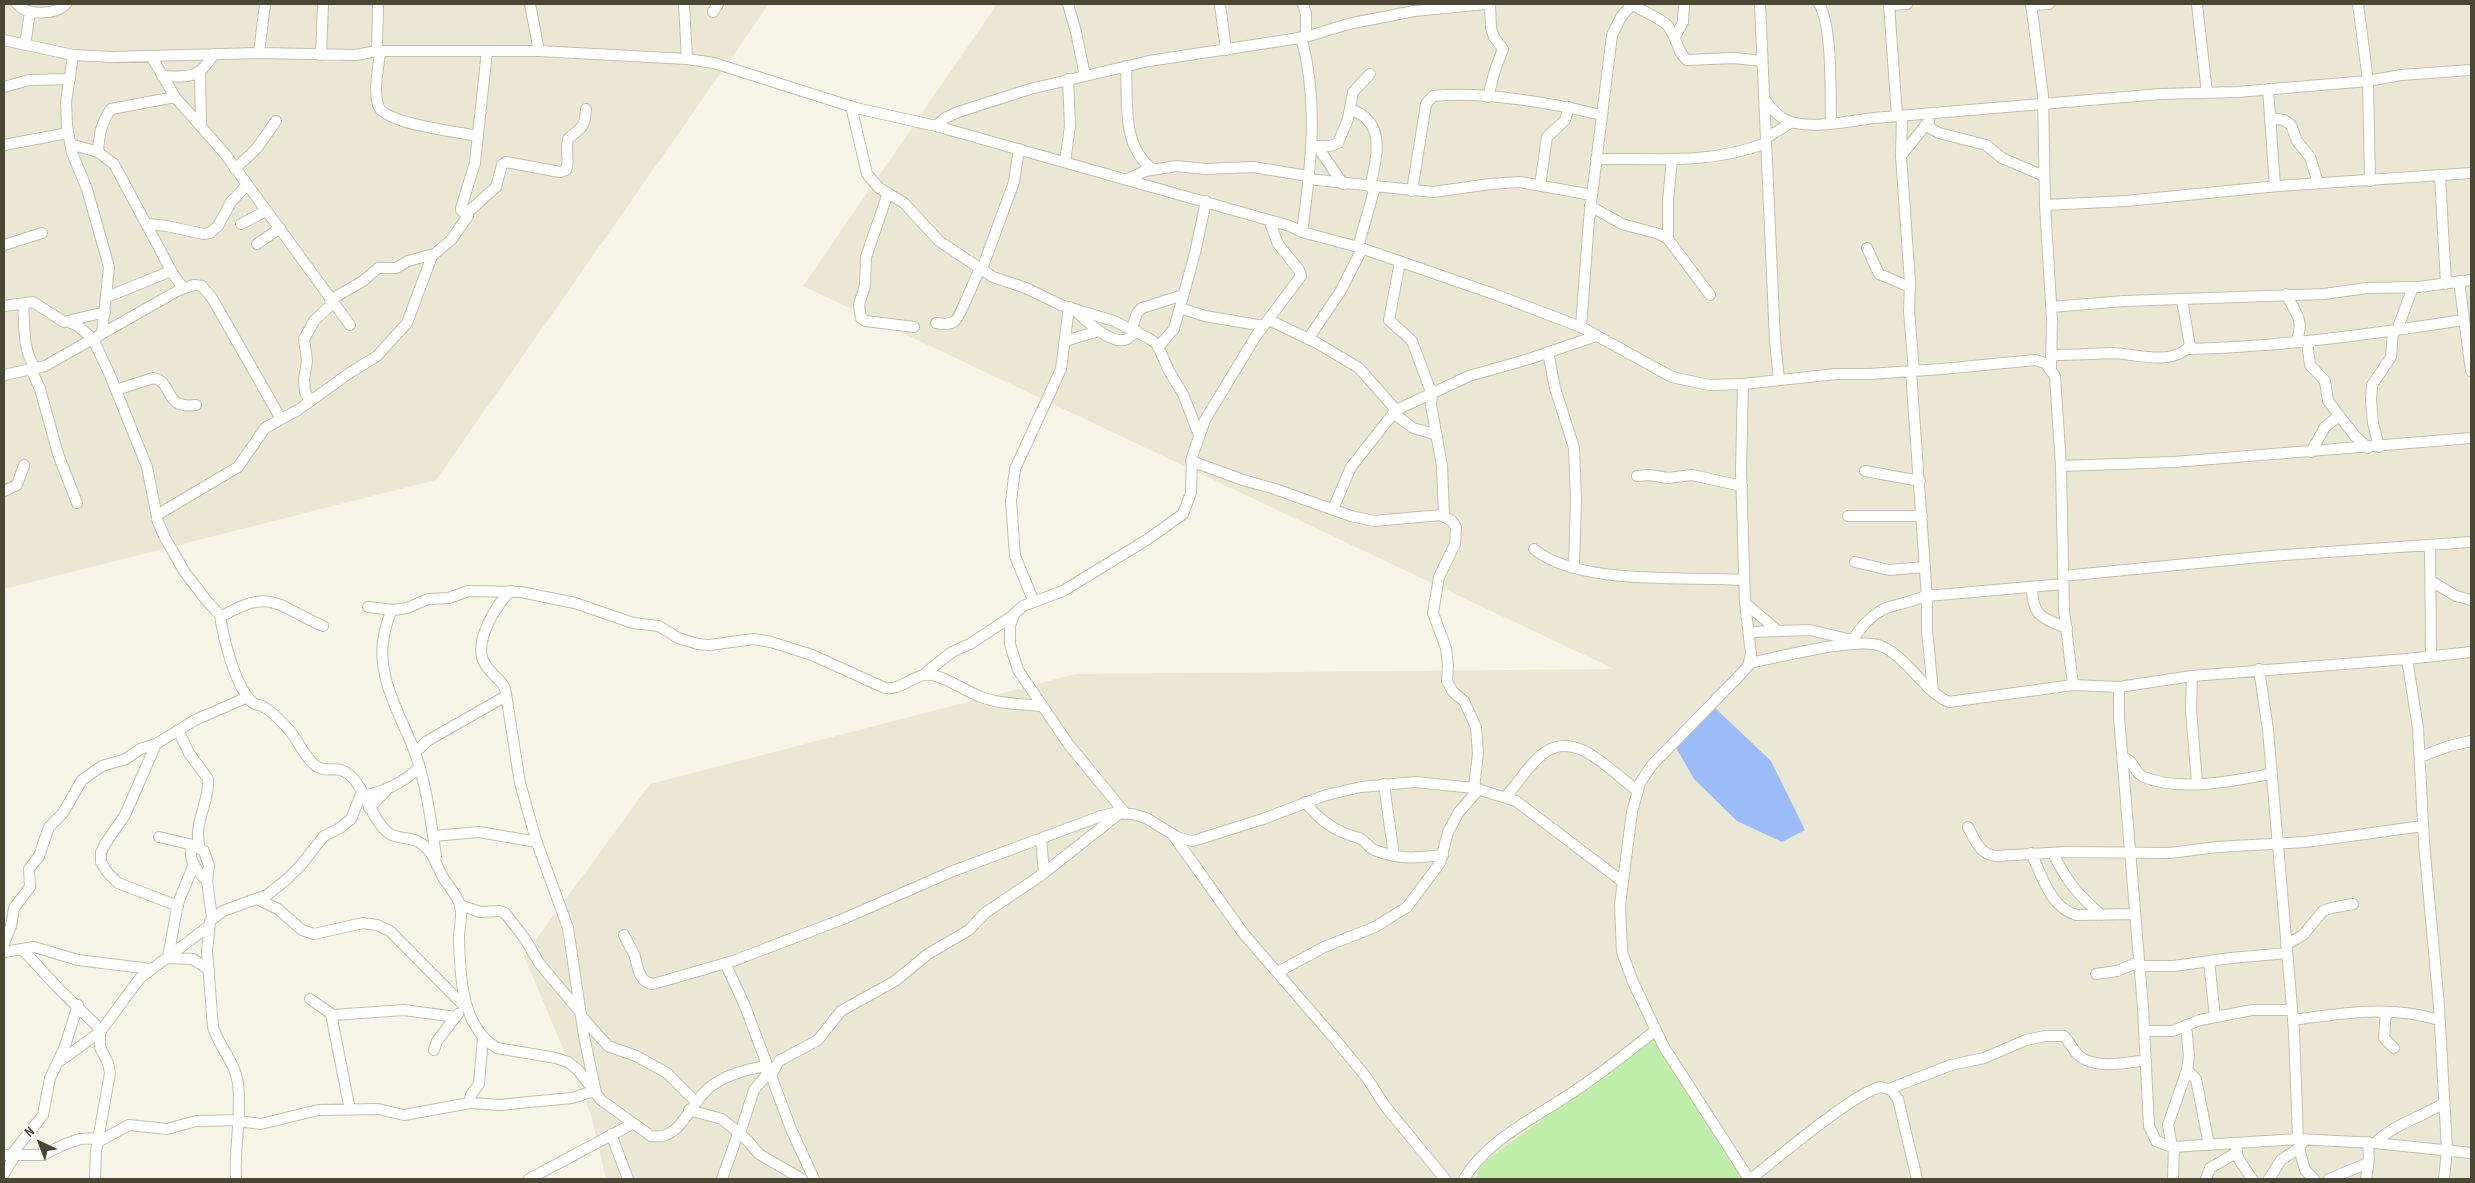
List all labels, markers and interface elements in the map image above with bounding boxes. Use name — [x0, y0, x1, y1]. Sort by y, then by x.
north arrow — [15, 1118, 65, 1168]
text: N — [21, 1123, 38, 1140]

